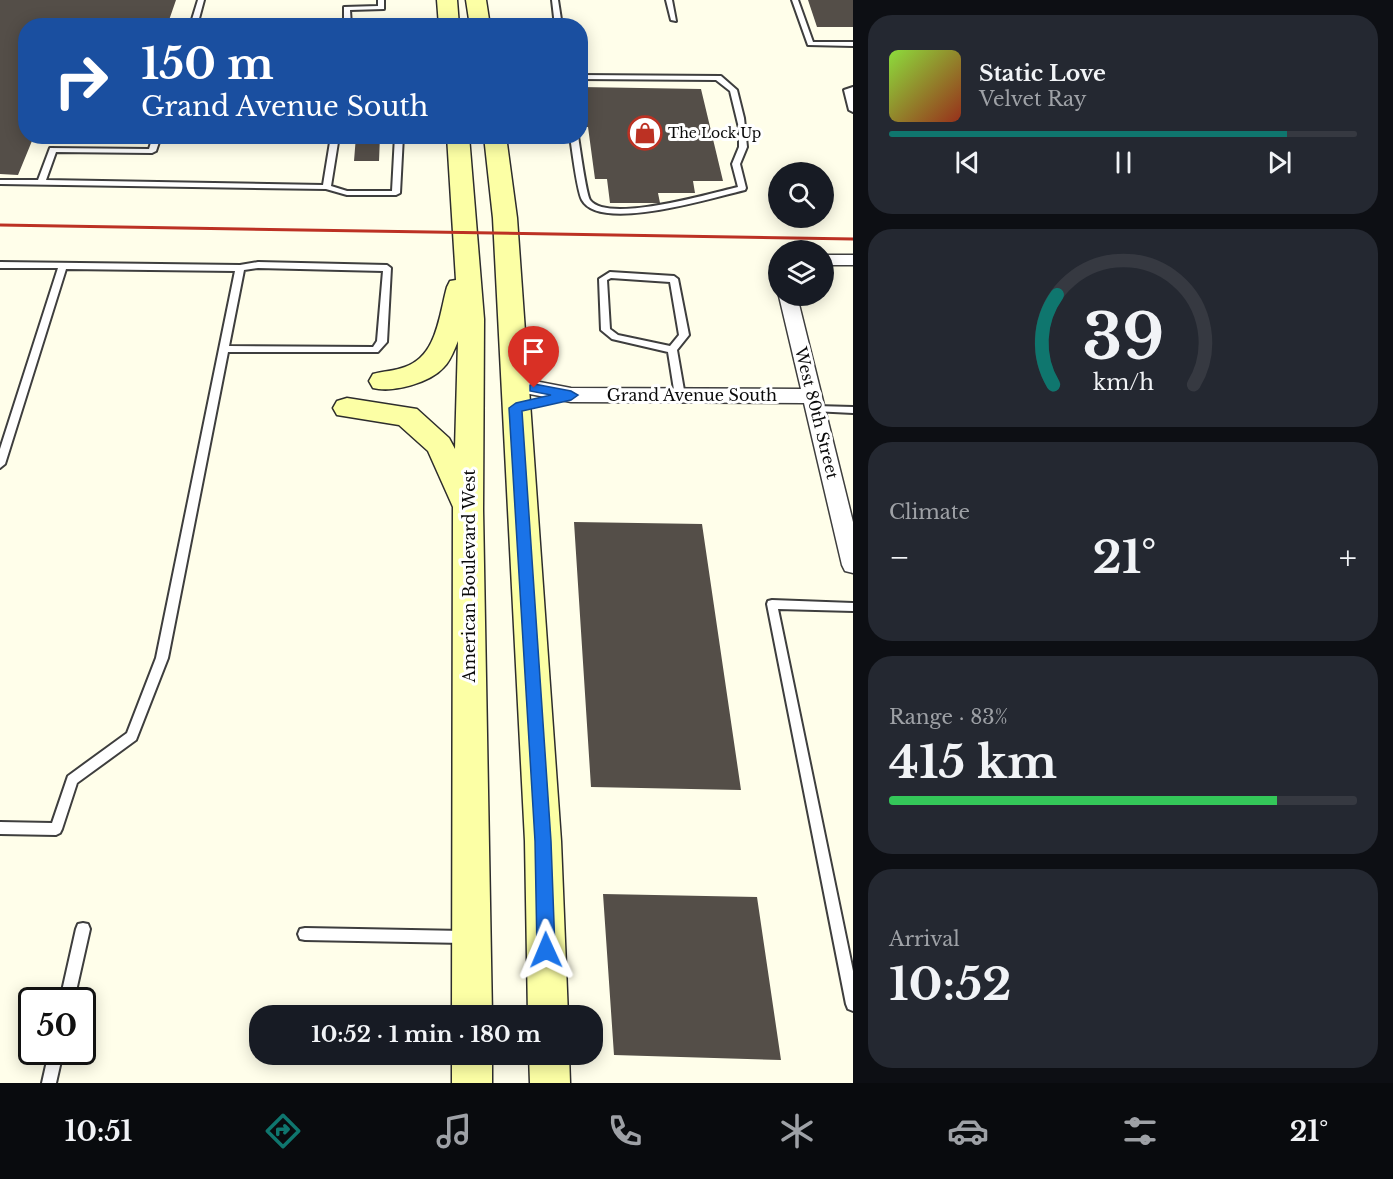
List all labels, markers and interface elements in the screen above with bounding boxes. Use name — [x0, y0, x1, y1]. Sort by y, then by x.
text: 150 m — [141, 38, 274, 90]
icon: right — [42, 42, 120, 120]
text: Static Love — [979, 60, 1106, 87]
text: Velvet Ray — [979, 87, 1087, 111]
text: Grand Avenue South — [141, 90, 428, 123]
shop icon: The Lock Up — [627, 115, 663, 151]
place label: The Lock Up — [668, 124, 761, 142]
icon: previous — [951, 146, 984, 179]
icon: pause — [1107, 146, 1140, 179]
icon: next — [1263, 146, 1296, 179]
map controls — [768, 162, 834, 306]
button: search — [768, 162, 834, 228]
button: layers — [768, 240, 834, 306]
text: 39 — [1082, 298, 1164, 376]
pin — [508, 326, 559, 388]
icon: arrive — [517, 335, 550, 368]
street label: West 80th Street — [791, 344, 843, 481]
text: km/h — [1093, 369, 1154, 396]
street label: Grand Avenue South — [607, 385, 777, 405]
street label: American Boulevard West — [459, 469, 479, 684]
text: Climate — [889, 500, 970, 524]
text: 21° — [1092, 529, 1156, 585]
text: − — [889, 537, 910, 578]
text: + — [1339, 537, 1357, 578]
text: Range · 83% — [889, 705, 1008, 729]
text: 415 km — [889, 734, 1057, 790]
position arrow — [514, 918, 578, 982]
text: Arrival — [889, 927, 960, 951]
text: 10:52 — [889, 956, 1011, 1012]
speed limit sign: 50 — [18, 987, 96, 1065]
text: 10:52 · 1 min · 180 m — [311, 1021, 541, 1048]
icon: directions — [262, 1110, 304, 1152]
icon: music — [433, 1110, 475, 1152]
icon: phone — [604, 1110, 646, 1152]
icon: climate — [776, 1110, 818, 1152]
icon: car — [947, 1110, 989, 1152]
icon: filters — [1119, 1110, 1161, 1152]
text: 10:51 — [65, 1115, 132, 1148]
text: 21° — [1290, 1115, 1328, 1148]

